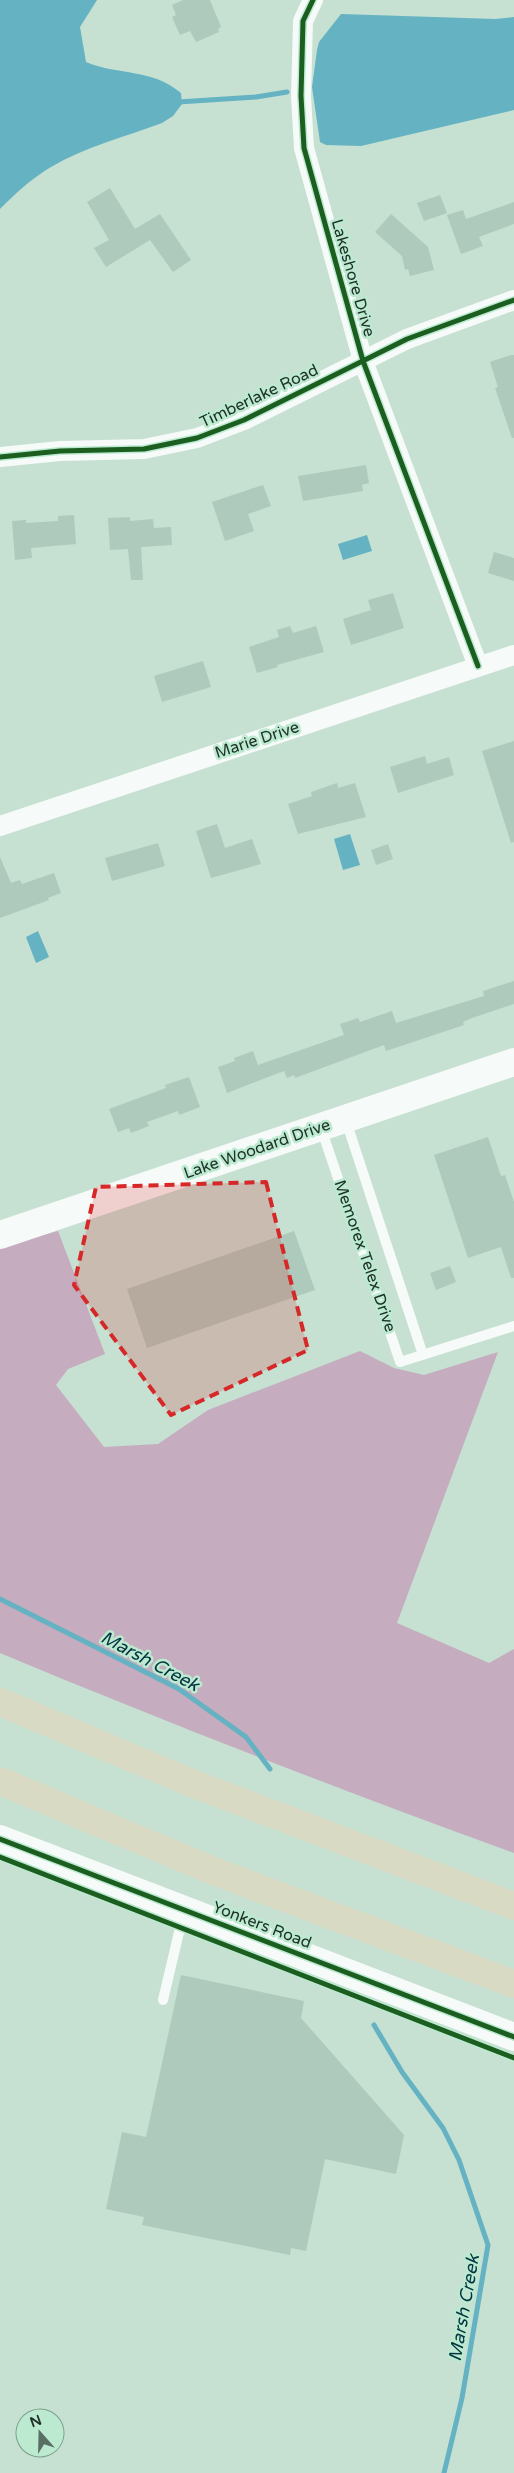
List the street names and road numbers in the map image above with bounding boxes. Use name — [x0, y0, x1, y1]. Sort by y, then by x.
street label: Lakeshore Drive — [327, 217, 379, 339]
street label: Timberlake Road — [197, 360, 321, 432]
street label: Marie Drive — [212, 717, 302, 763]
street label: Lake Woodard Drive — [181, 1115, 333, 1183]
street label: Memorex Telex Drive — [330, 1177, 400, 1335]
street label: Yonkers Road — [210, 1897, 314, 1953]

